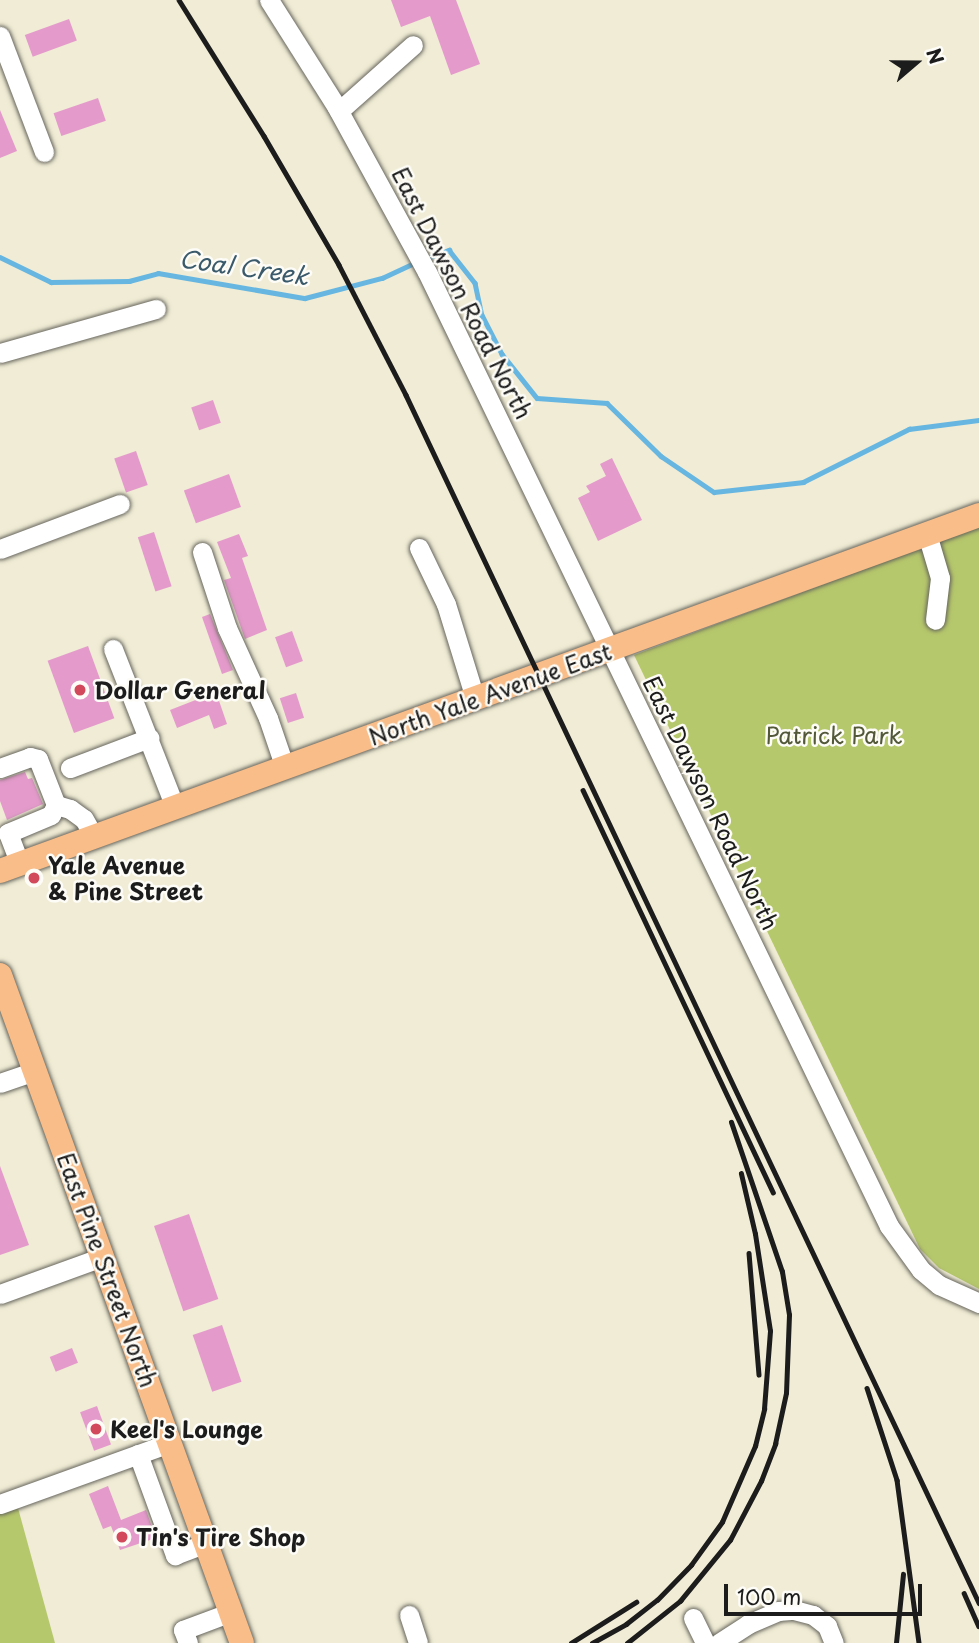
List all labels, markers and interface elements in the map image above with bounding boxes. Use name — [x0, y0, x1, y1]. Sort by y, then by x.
north arrow — [881, 28, 951, 98]
text: N — [920, 44, 951, 68]
street label: East Dawson Road North — [387, 163, 537, 423]
water label: Coal Creek — [177, 244, 311, 290]
street label: North Yale Avenue East — [364, 637, 616, 751]
street label: East Dawson Road North — [638, 672, 784, 934]
place label: Dollar General — [94, 676, 266, 704]
marker: Dollar General — [72, 682, 88, 698]
park label: Patrick Park — [765, 721, 903, 749]
place label: Yale Avenue & Pine Street — [48, 851, 204, 905]
marker: Yale Avenue & Pine Street — [26, 870, 42, 886]
street label: East Pine Street North — [51, 1148, 163, 1392]
place label: Keel's Lounge — [110, 1415, 263, 1443]
marker: Keel's Lounge — [88, 1421, 104, 1437]
place label: Tin's Tire Shop — [136, 1523, 307, 1551]
marker: Tin's Tire Shop — [114, 1529, 130, 1545]
scale bar — [727, 1570, 925, 1614]
text: 100 m — [737, 1580, 801, 1612]

